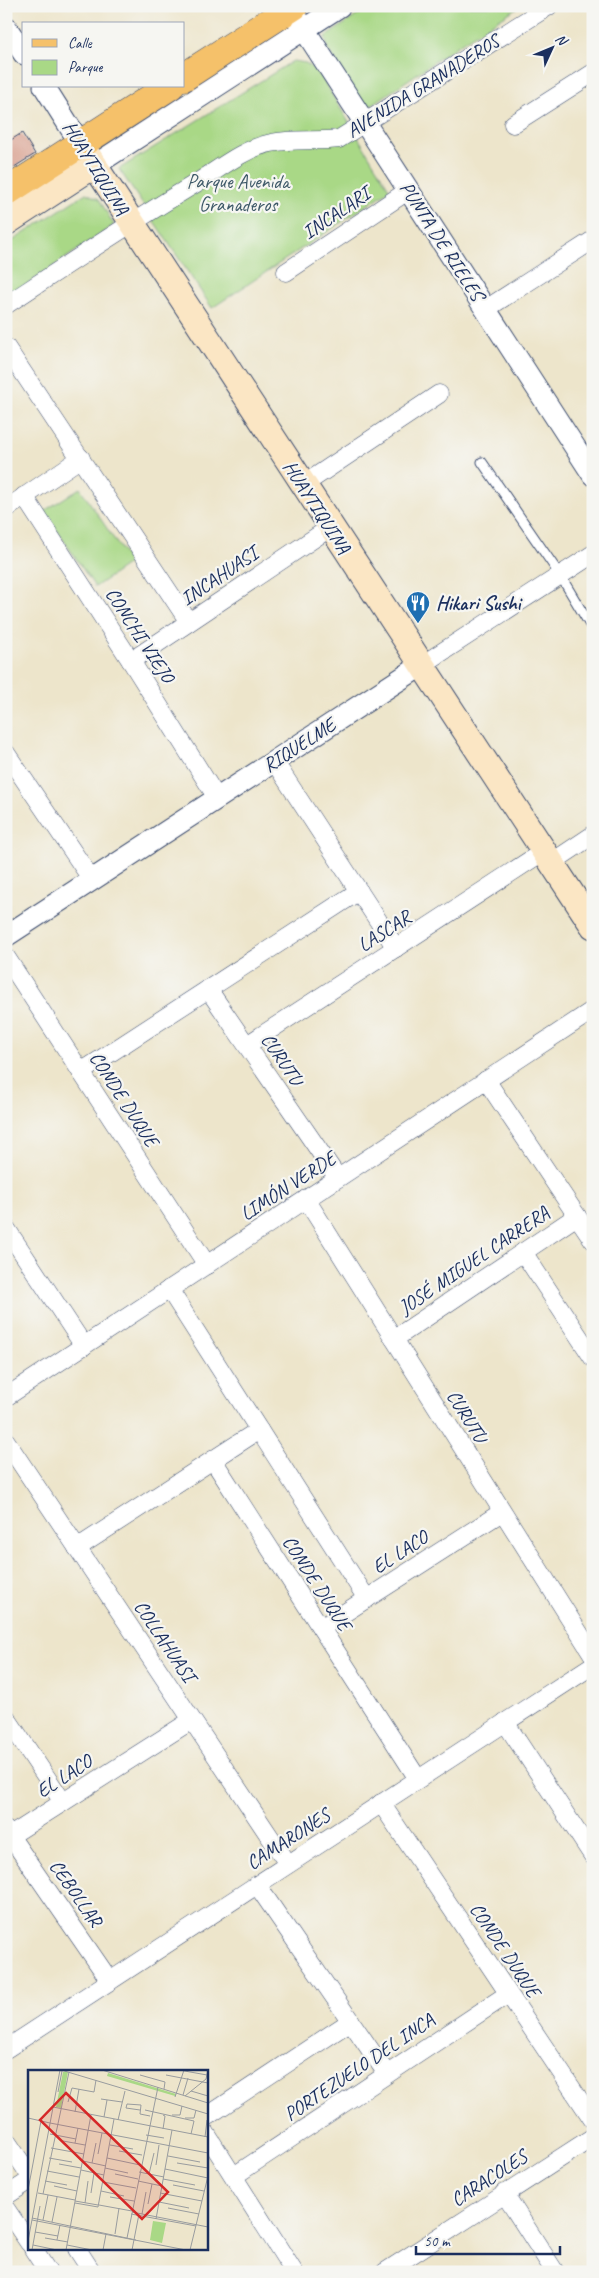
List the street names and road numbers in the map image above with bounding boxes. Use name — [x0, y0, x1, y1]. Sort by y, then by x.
street label: AVENIDA GRANADEROS — [342, 27, 507, 143]
street label: HUAYTIQUINA — [57, 116, 135, 221]
street label: PUNTA DE RIELES — [394, 177, 492, 309]
street label: INCALARI — [297, 179, 379, 245]
street label: HUAYTIQUINA — [278, 456, 357, 559]
street label: INCAHUASI — [176, 539, 266, 611]
street label: CONCHI VIEJO — [100, 583, 181, 689]
street label: RIQUELME — [258, 711, 342, 778]
street label: LASCAR — [353, 903, 417, 957]
street label: CURUTU — [256, 1028, 310, 1093]
street label: CONDE DUQUE — [84, 1047, 166, 1154]
street label: LIMÓN VERDE — [236, 1144, 343, 1226]
street label: JOSÉ MIGUEL CARRERA — [393, 1200, 555, 1320]
street label: CURUTU — [441, 1385, 495, 1450]
street label: EL LACO — [367, 1524, 434, 1579]
street label: CONDE DUQUE — [277, 1531, 359, 1638]
street label: COLLAHUASI — [129, 1595, 204, 1690]
street label: EL LACO — [31, 1748, 98, 1803]
street label: CAMARONES — [241, 1801, 337, 1875]
street label: CEBOLLAR — [44, 1855, 109, 1933]
street label: CONDE DUQUE — [464, 1898, 547, 2005]
street label: PORTEZUELO DEL INCA — [279, 2007, 440, 2127]
street label: CARACOLES — [446, 2143, 534, 2212]

